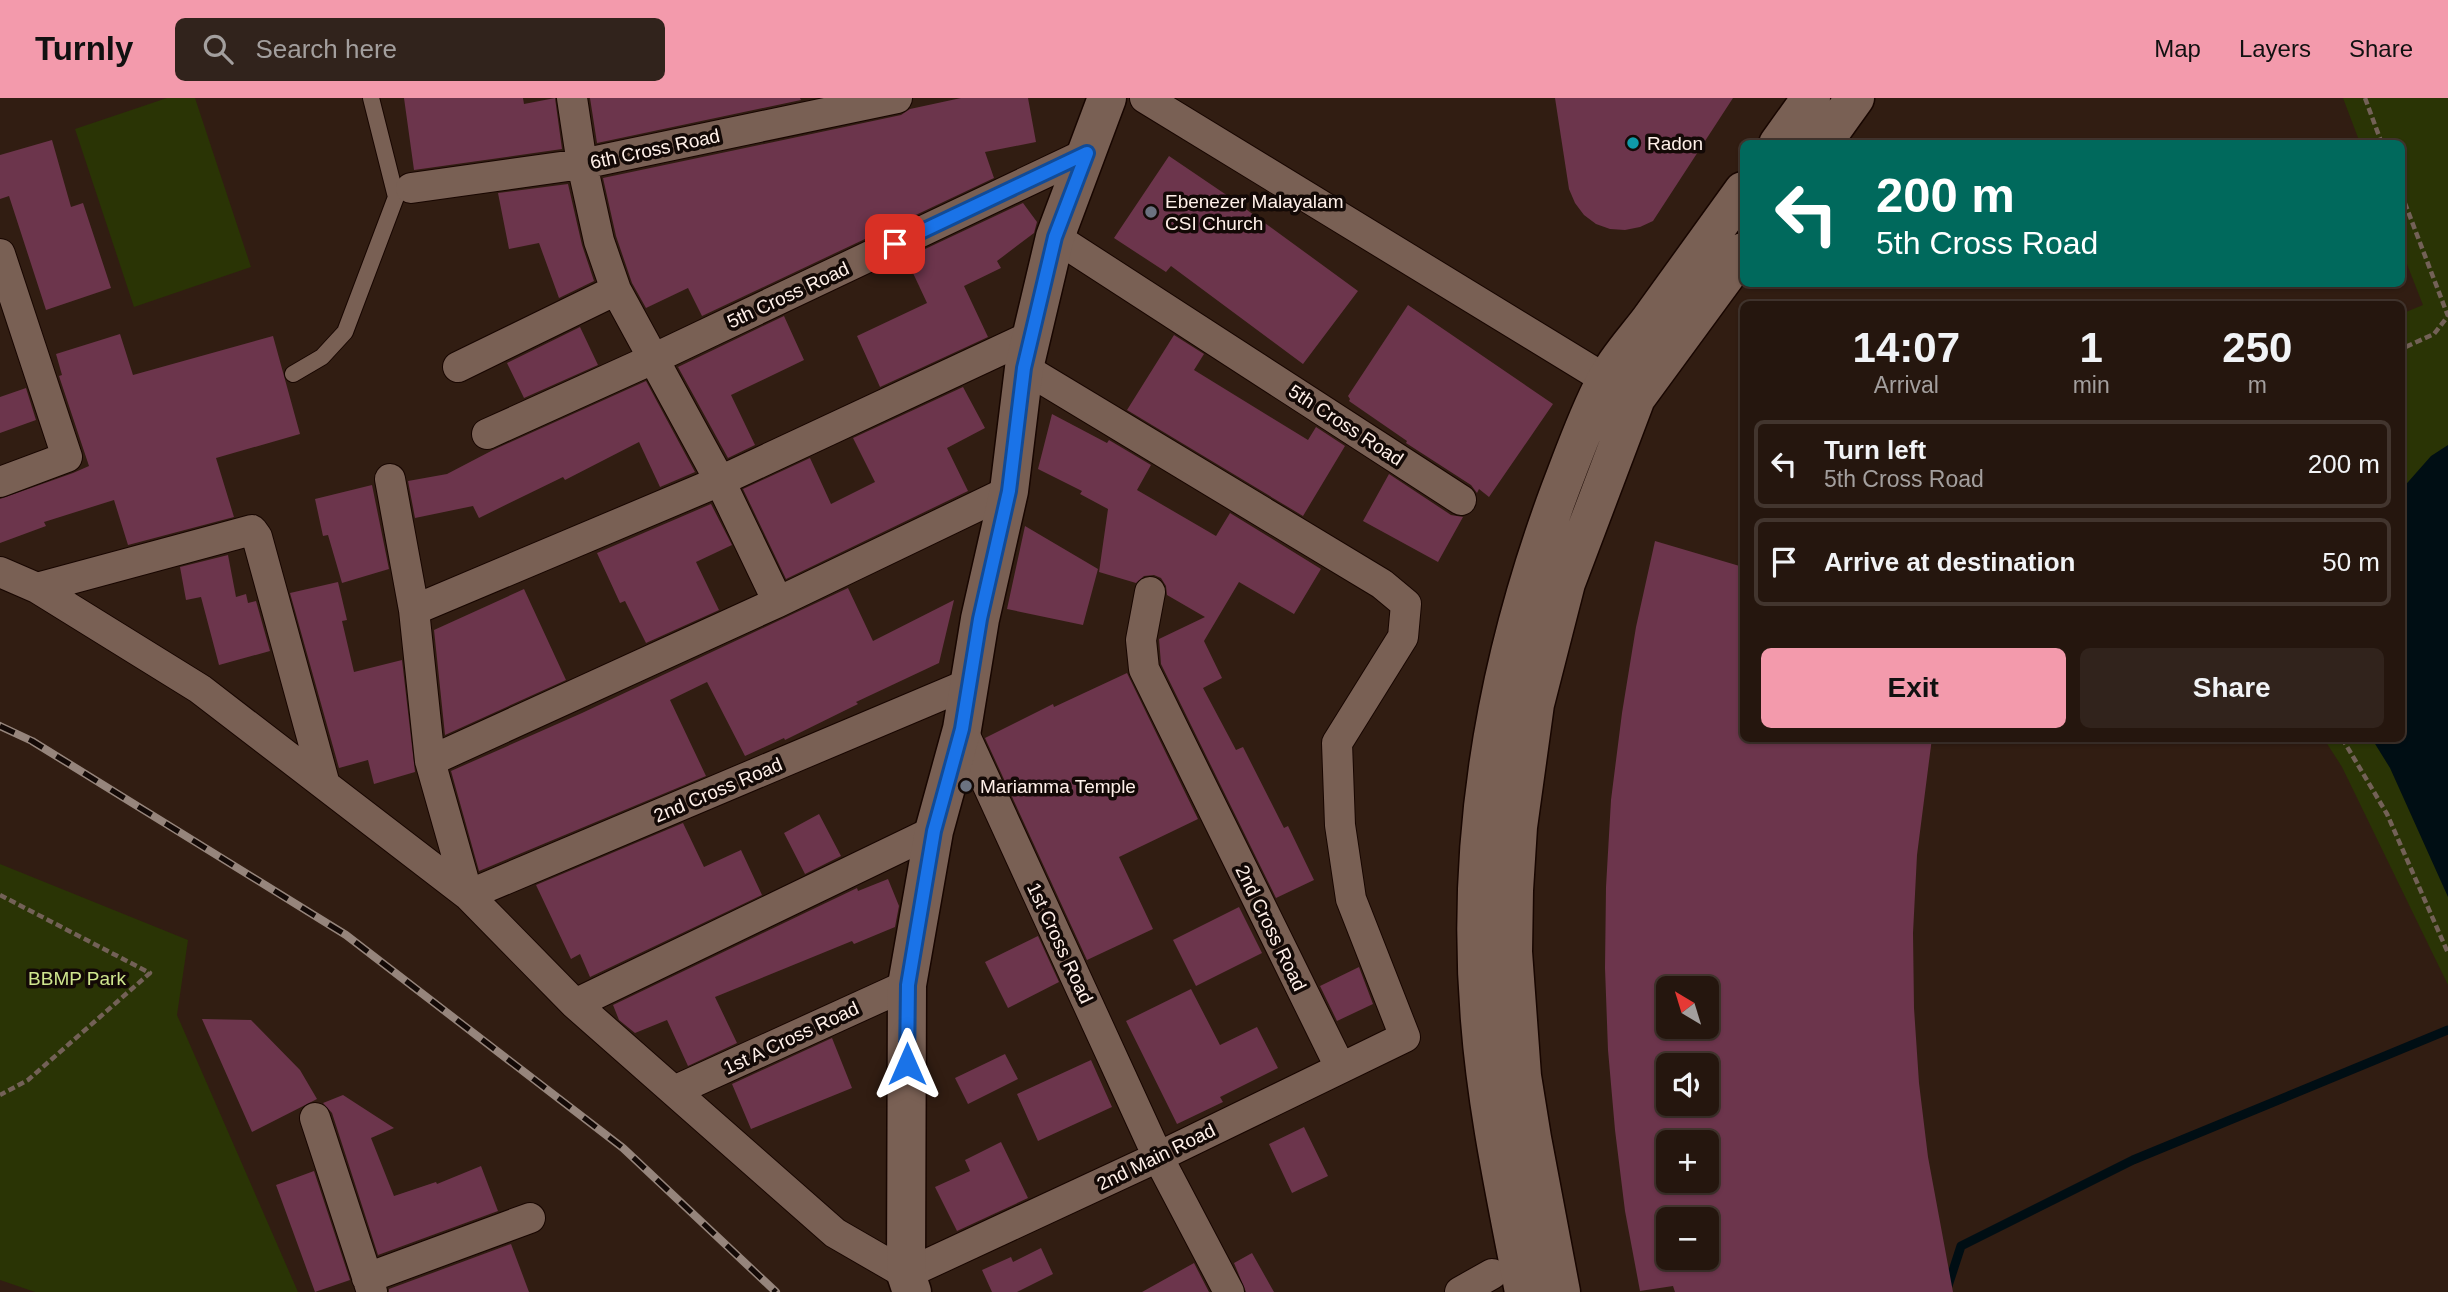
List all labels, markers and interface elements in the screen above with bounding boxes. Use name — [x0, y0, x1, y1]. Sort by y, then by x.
search box — [175, 18, 665, 81]
text: Turnly — [35, 30, 133, 67]
icon: search — [199, 30, 237, 68]
text: Search here — [255, 34, 397, 64]
text: Map — [2154, 35, 2201, 62]
text: Layers — [2239, 35, 2311, 62]
text: Share — [2349, 35, 2413, 62]
street label: 6th Cross Road — [588, 125, 722, 173]
place label: Radon — [1647, 133, 1703, 154]
marker: Radon — [1625, 135, 1641, 151]
icon: left — [1761, 168, 1852, 259]
text: 200 m — [1876, 168, 2015, 222]
place label: Ebenezer Malayalam CSI Church — [1165, 191, 1343, 234]
marker: Ebenezer Malayalam CSI Church — [1143, 204, 1159, 220]
pin — [865, 214, 925, 274]
icon: arrive — [876, 225, 914, 263]
text: 5th Cross Road — [1876, 225, 2098, 261]
street label: 5th Cross Road — [724, 258, 852, 332]
text: 14:07 — [1853, 324, 1960, 371]
text: 1 — [2079, 324, 2103, 371]
text: 250 — [2222, 324, 2292, 371]
text: Arrival — [1874, 372, 1939, 398]
text: min — [2073, 372, 2110, 398]
text: m — [2248, 372, 2267, 398]
street label: 5th Cross Road — [1285, 380, 1407, 470]
text: Turn left — [1824, 435, 1926, 465]
icon: left — [1765, 445, 1803, 483]
text: 200 m — [2308, 449, 2380, 479]
text: 5th Cross Road — [1824, 466, 1984, 492]
icon: arrive — [1765, 543, 1803, 581]
text: Arrive at destination — [1824, 547, 2075, 577]
text: 50 m — [2322, 547, 2380, 577]
button: Exit — [1761, 648, 2066, 728]
button: Share — [2080, 648, 2384, 728]
street label: 2nd Cross Road — [651, 754, 785, 826]
place label: Mariamma Temple — [980, 776, 1136, 797]
marker: Mariamma Temple — [958, 778, 974, 794]
street label: 2nd Cross Road — [1231, 862, 1311, 994]
street label: 1st Cross Road — [1023, 879, 1097, 1007]
park label: BBMP Park — [28, 968, 126, 989]
north arrow — [1656, 976, 1718, 1040]
map controls — [1656, 976, 1719, 1270]
street label: 1st A Cross Road — [720, 997, 862, 1079]
position arrow — [870, 1027, 944, 1101]
button: sound — [1656, 1053, 1719, 1116]
street label: 2nd Main Road — [1093, 1119, 1219, 1195]
button: + — [1656, 1130, 1719, 1193]
button: − — [1656, 1207, 1719, 1270]

